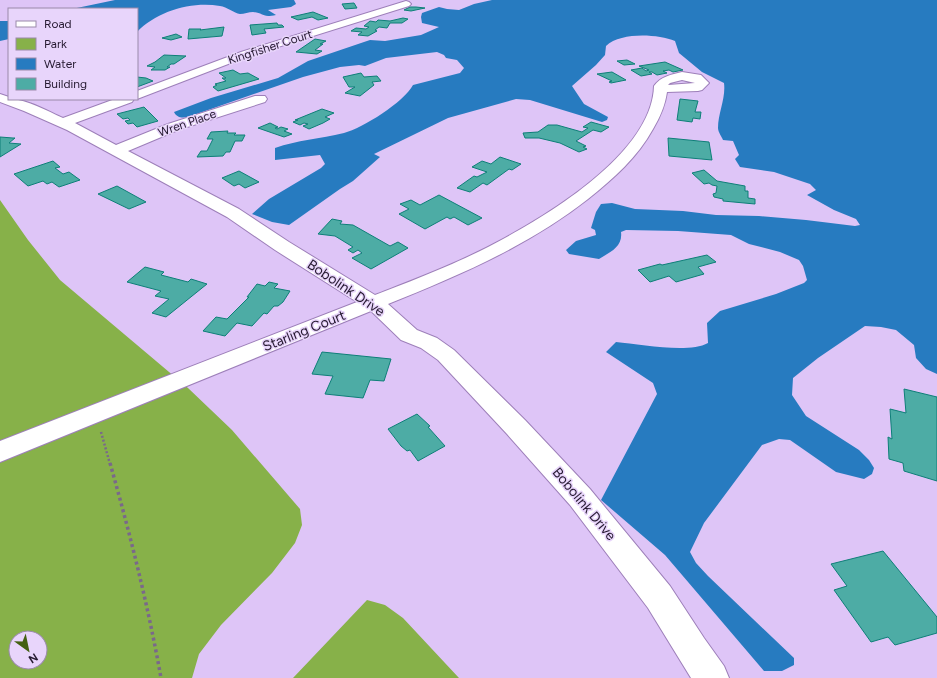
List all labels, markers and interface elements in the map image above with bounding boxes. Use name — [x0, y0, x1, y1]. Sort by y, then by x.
legend — [8, 8, 138, 100]
text: Road — [44, 17, 72, 31]
street label: Kingfisher Court — [226, 27, 314, 67]
text: Park — [44, 37, 67, 51]
text: Water — [44, 57, 76, 71]
text: Building — [44, 77, 87, 91]
street label: Wren Place — [156, 106, 218, 139]
street label: Bobolink Drive — [304, 256, 388, 320]
street label: Starling Court — [260, 307, 348, 355]
street label: Bobolink Drive — [549, 464, 620, 544]
north arrow — [8, 630, 48, 670]
text: N — [26, 650, 40, 666]

